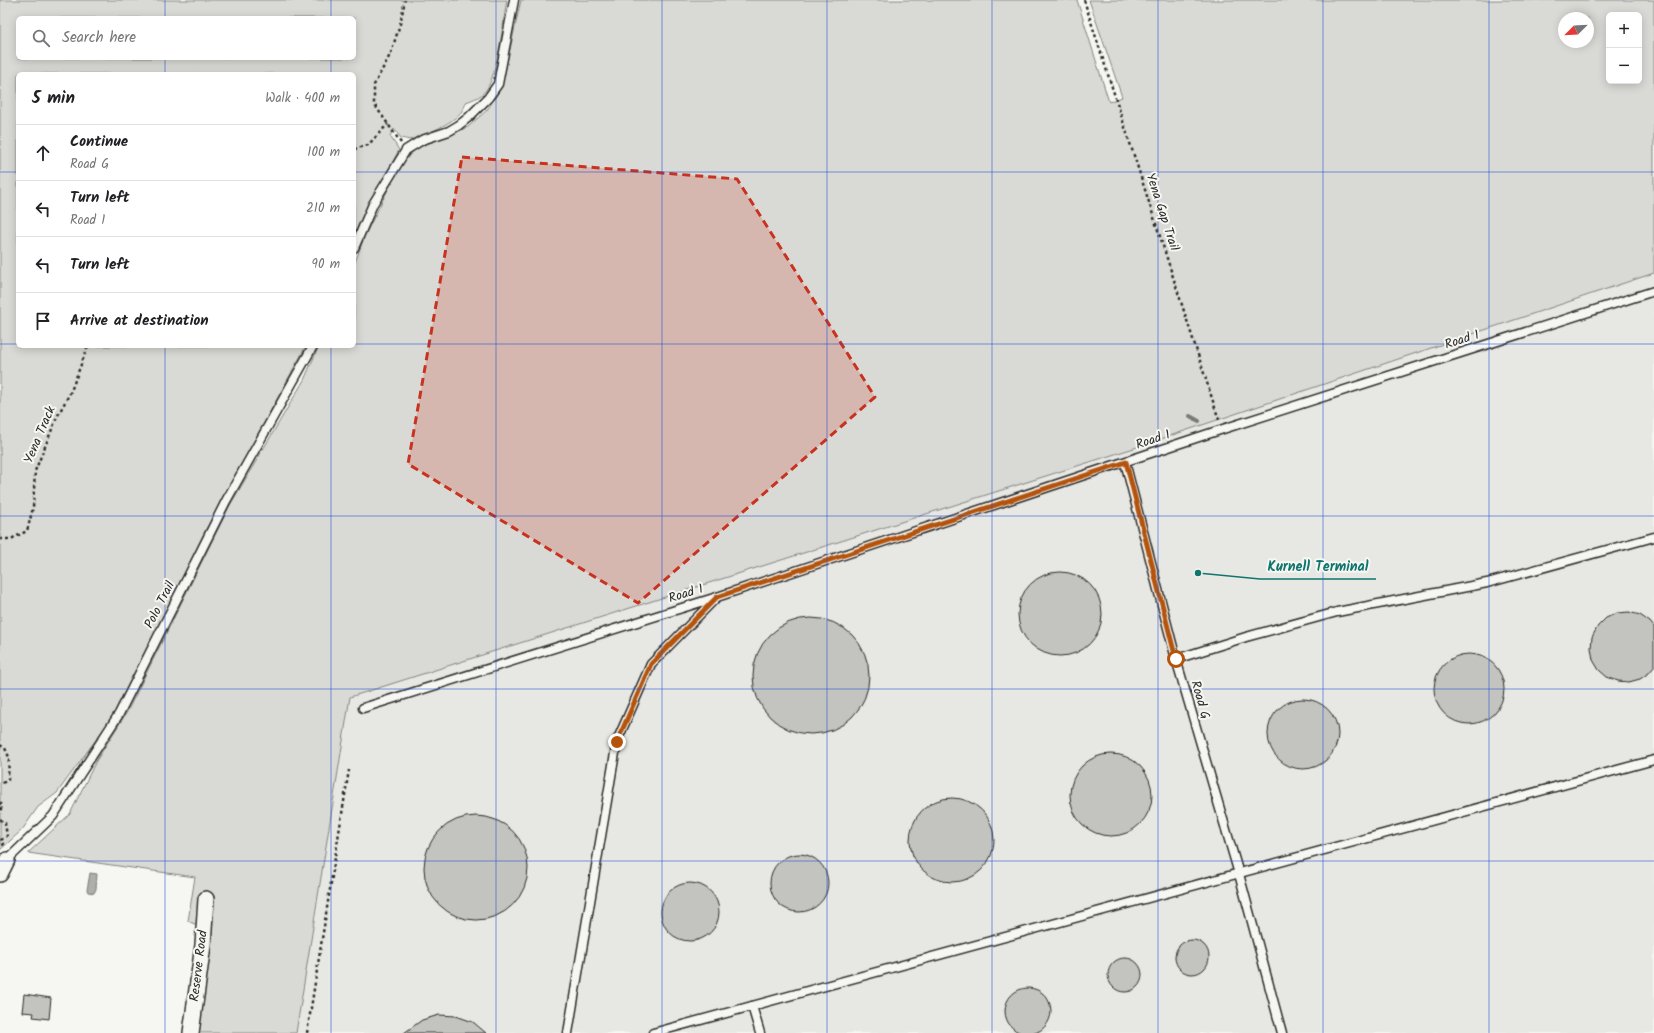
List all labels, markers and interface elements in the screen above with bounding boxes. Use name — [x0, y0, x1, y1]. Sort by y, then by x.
north arrow — [1558, 12, 1594, 48]
map controls — [1606, 12, 1642, 84]
button: + — [1606, 12, 1642, 48]
search box — [16, 16, 356, 60]
text: Search here — [62, 26, 136, 50]
icon: search — [30, 27, 52, 49]
button: − — [1606, 48, 1642, 84]
text: 5 min — [32, 85, 75, 112]
text: Walk · 400 m — [265, 88, 340, 109]
text: Continue — [70, 130, 128, 154]
icon: ahead — [32, 142, 54, 164]
text: 100 m — [307, 142, 340, 163]
text: Road G — [70, 154, 109, 175]
street label: Yena Gap Trail — [1140, 170, 1184, 254]
text: Turn left — [70, 186, 130, 210]
icon: left — [32, 198, 54, 220]
text: 210 m — [306, 198, 340, 219]
text: Road 1 — [70, 210, 105, 231]
text: Turn left — [70, 253, 130, 277]
icon: left — [32, 254, 54, 276]
text: 90 m — [312, 254, 340, 275]
text: Arrive at destination — [70, 309, 209, 333]
icon: arrive — [32, 310, 54, 332]
street label: Road 1 — [1442, 325, 1482, 355]
street label: Yena Track — [18, 402, 62, 467]
street label: Road 1 — [1133, 424, 1173, 456]
callout: Kurnell Terminal — [1260, 553, 1376, 579]
text: Kurnell Terminal — [1268, 556, 1369, 578]
street label: Polo Trail — [139, 578, 181, 632]
street label: Road 1 — [666, 579, 706, 609]
route start — [1167, 650, 1185, 668]
street label: Road G — [1184, 678, 1216, 722]
route end — [608, 733, 626, 751]
street label: Reserve Road — [184, 929, 214, 1003]

